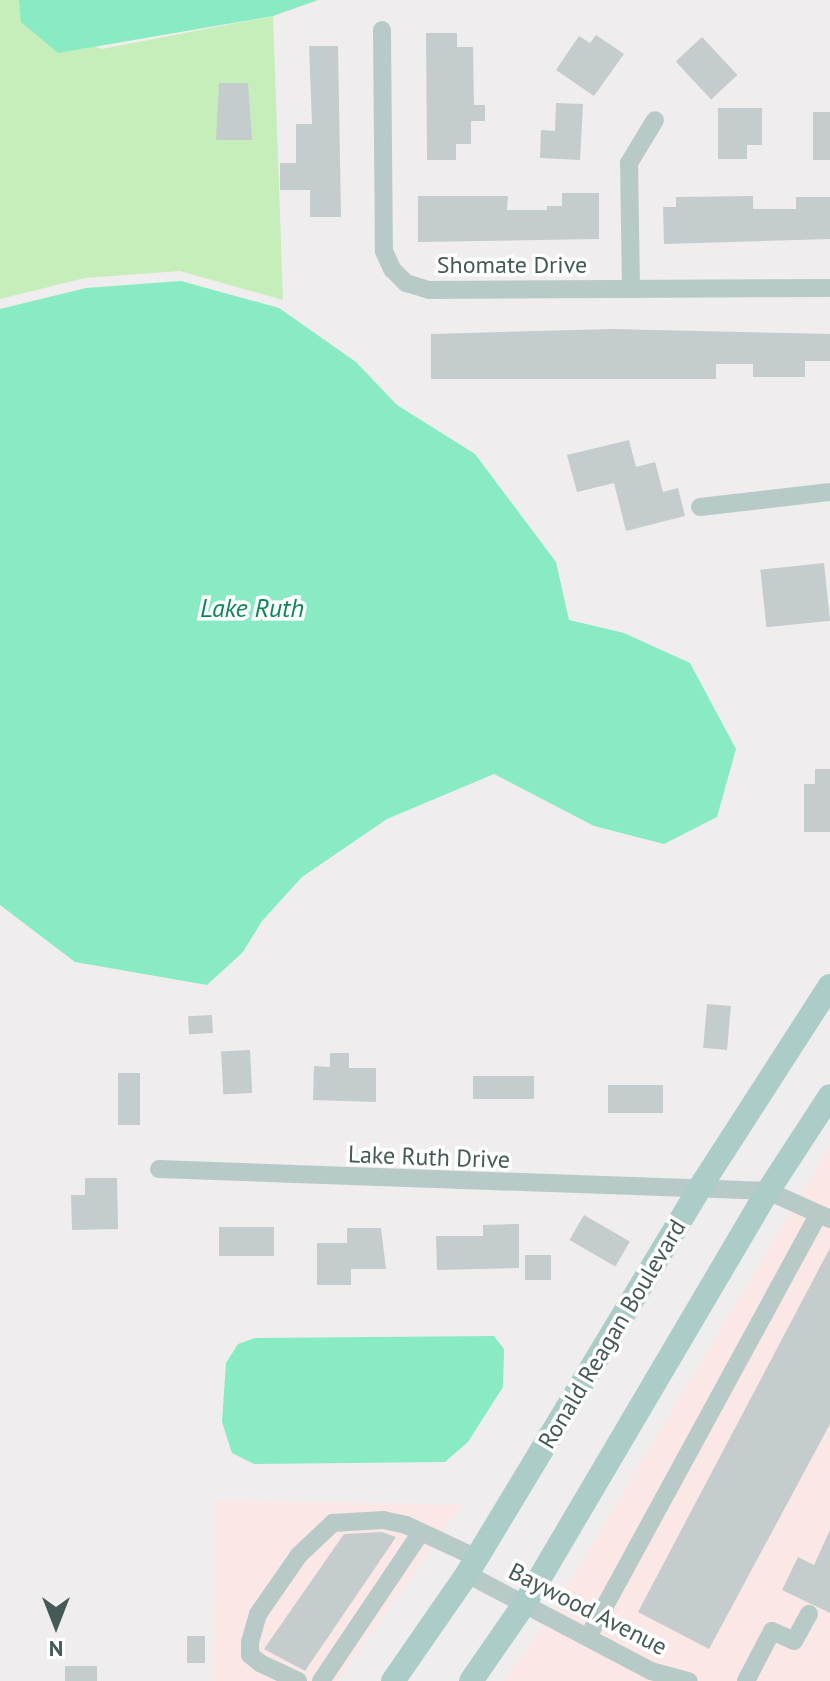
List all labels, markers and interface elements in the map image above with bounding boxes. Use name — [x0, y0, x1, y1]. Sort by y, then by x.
street label: Shomate Drive — [437, 251, 587, 279]
water label: Lake Ruth — [200, 592, 304, 624]
street label: Lake Ruth Drive — [348, 1140, 510, 1174]
street label: Ronald Reagan Boulevard — [532, 1214, 692, 1454]
street label: Baywood Avenue — [504, 1557, 672, 1661]
north arrow — [16, 1585, 96, 1665]
text: N — [49, 1635, 63, 1663]

